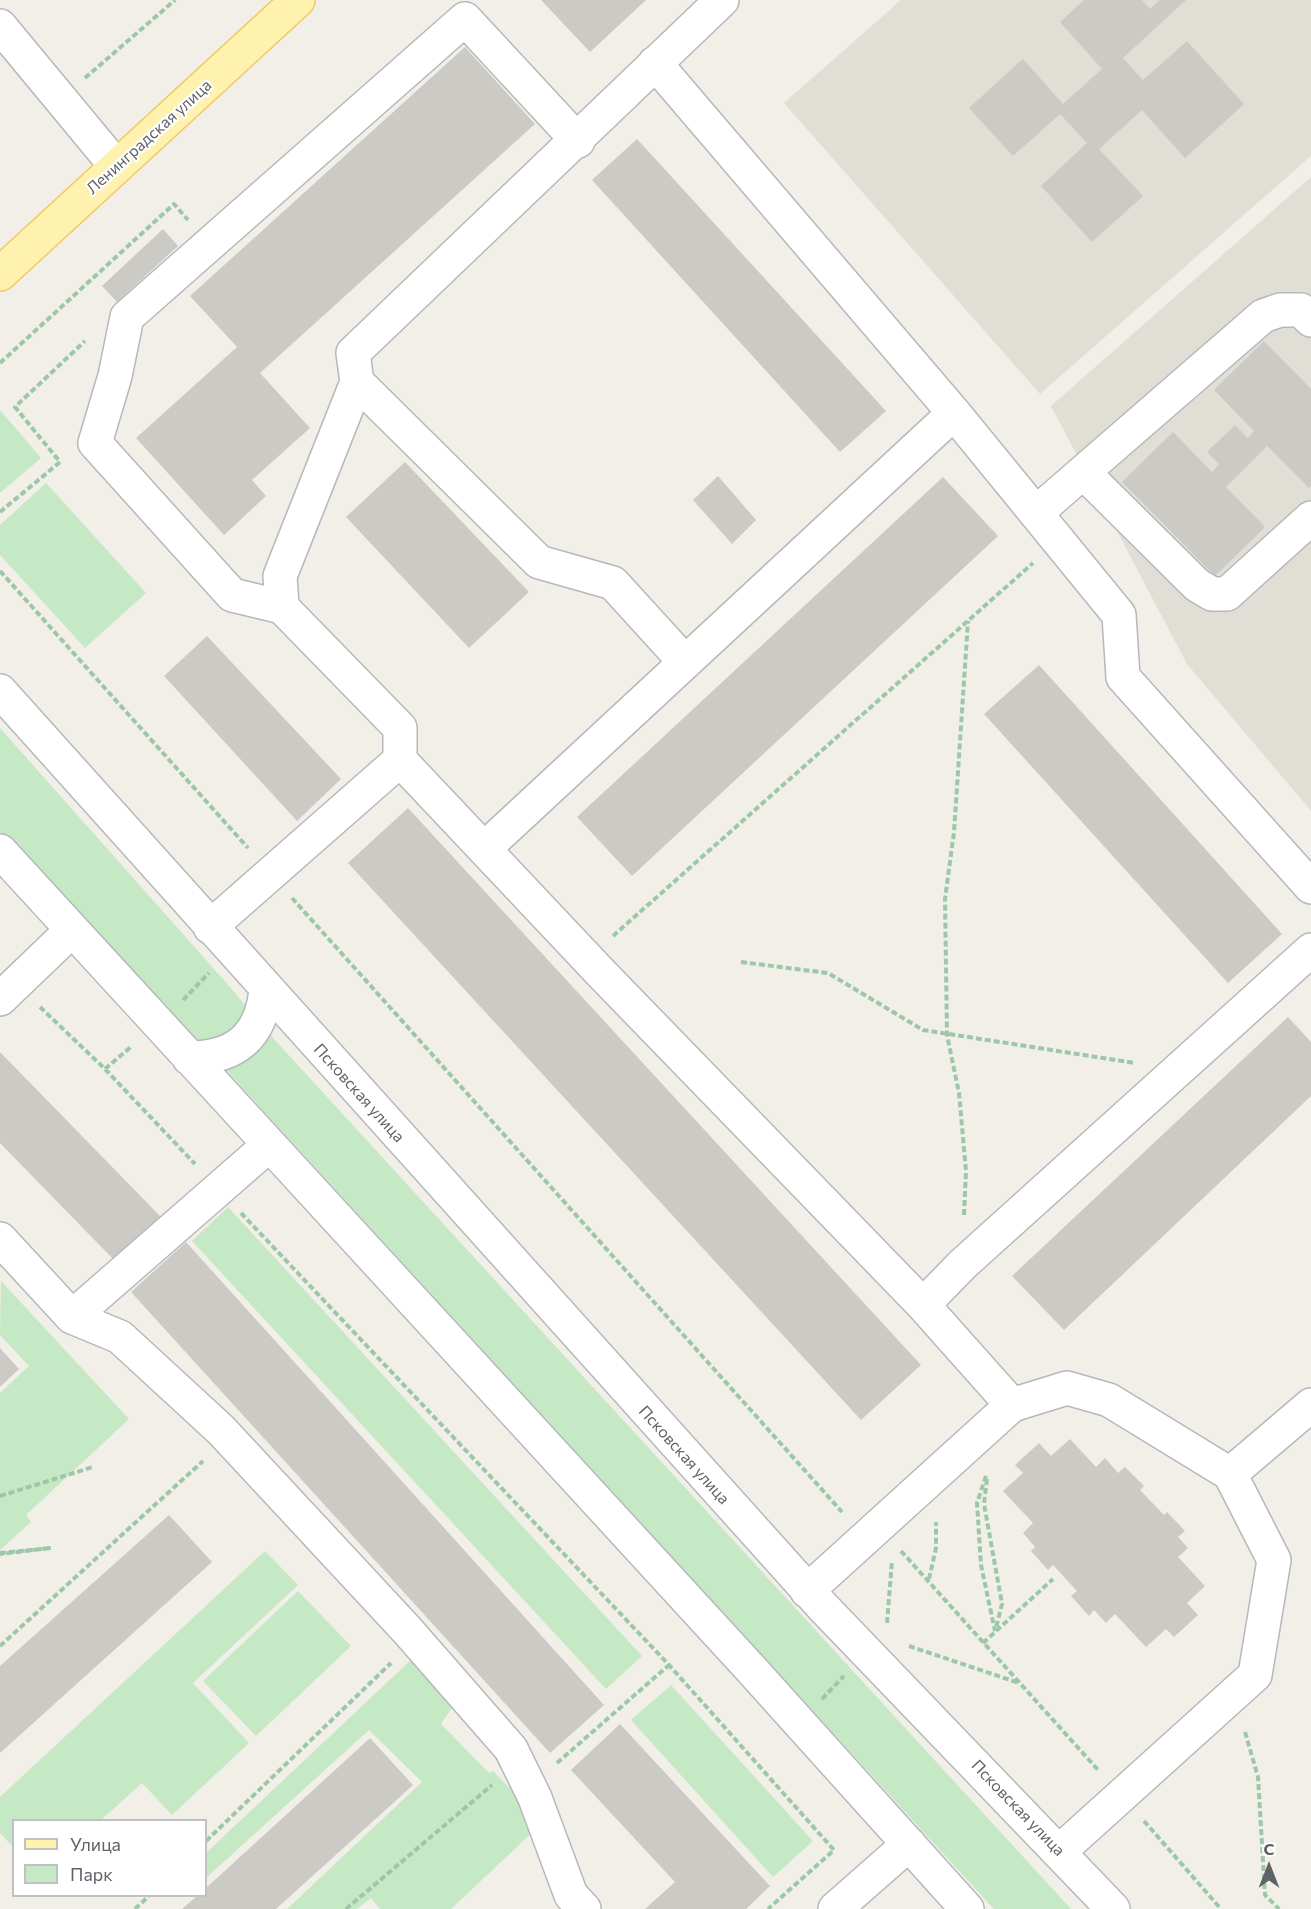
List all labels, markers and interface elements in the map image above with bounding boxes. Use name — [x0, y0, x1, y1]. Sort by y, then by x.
street label: Ленинградская улица — [82, 76, 216, 198]
street label: Псковская улица — [310, 1040, 408, 1146]
street label: Псковская улица — [635, 1402, 733, 1508]
street label: Псковская улица — [967, 1756, 1069, 1860]
legend — [12, 1819, 207, 1897]
text: Улица — [70, 1833, 121, 1855]
north arrow — [1239, 1837, 1299, 1897]
text: С — [1264, 1839, 1274, 1858]
text: Парк — [70, 1863, 113, 1885]

